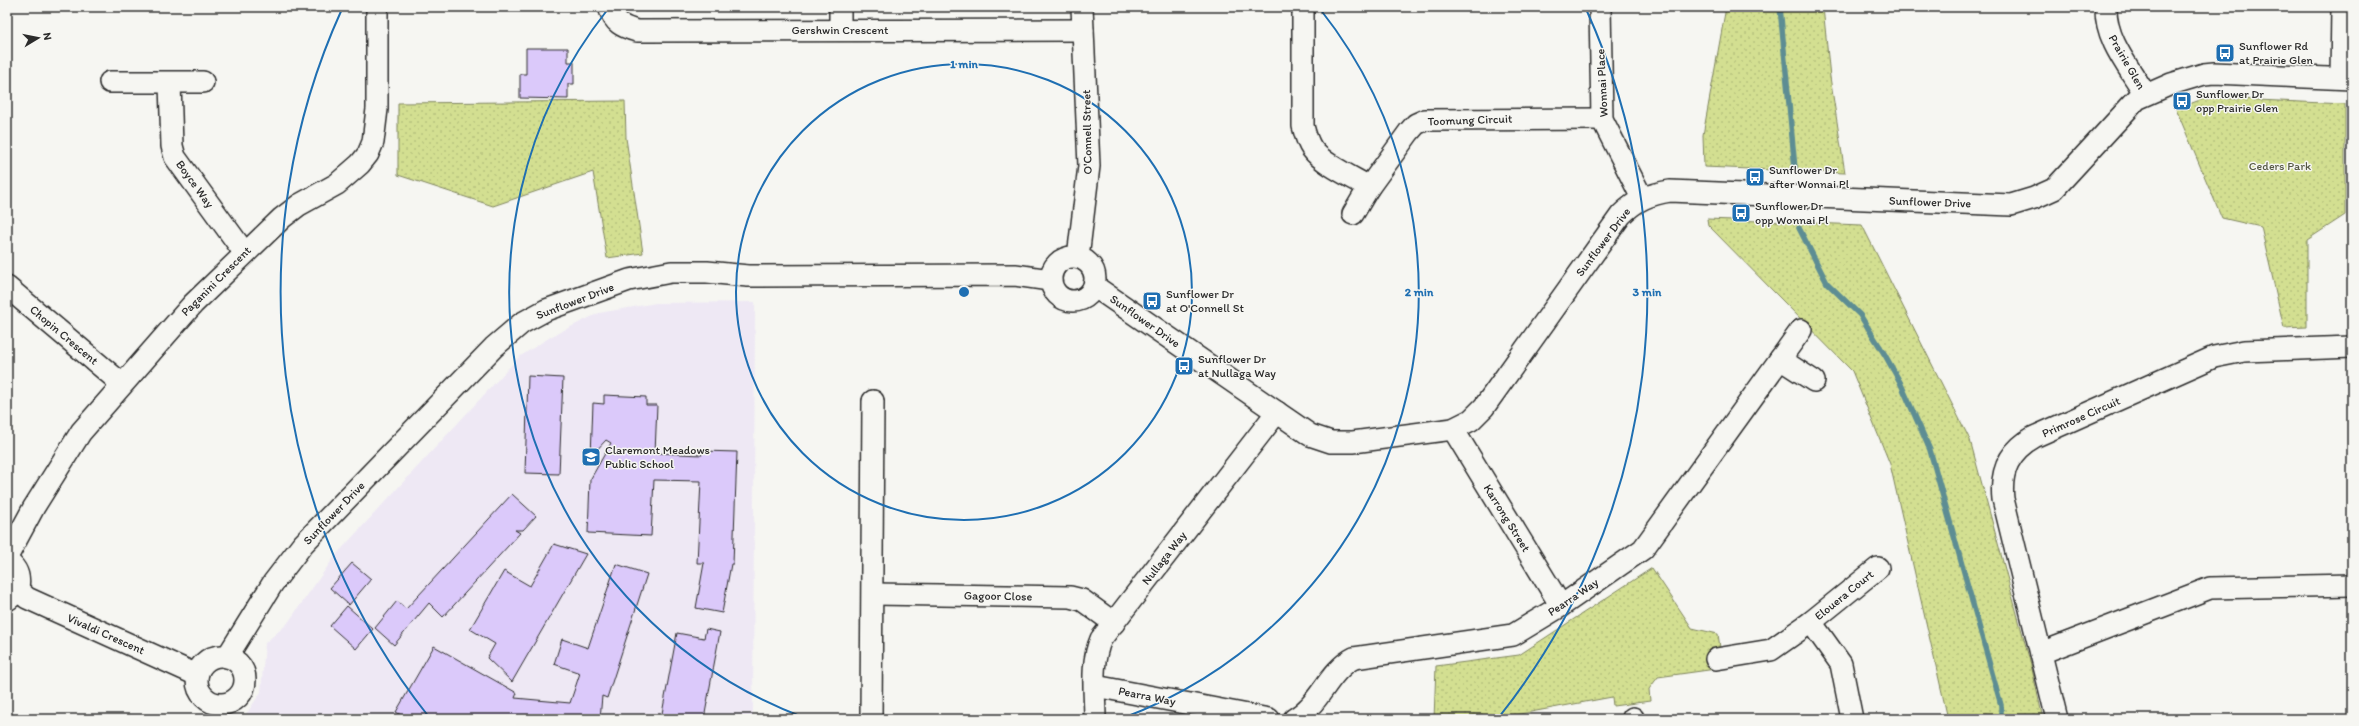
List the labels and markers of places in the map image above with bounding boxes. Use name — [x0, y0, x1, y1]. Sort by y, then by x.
place label: Sunflower Rd at Prairie Glen — [2239, 39, 2313, 67]
bus stop icon: Sunflower Rd at Prairie Glen — [2214, 42, 2236, 64]
place label: Sunflower Dr opp Prairie Glen — [2196, 87, 2278, 115]
bus stop icon: Sunflower Dr opp Prairie Glen — [2171, 90, 2193, 112]
place label: Sunflower Dr after Wonnai Pl — [1769, 163, 1850, 191]
bus stop icon: Sunflower Dr after Wonnai Pl — [1744, 166, 1766, 188]
place label: Sunflower Dr opp Wonnai Pl — [1755, 199, 1829, 227]
bus stop icon: Sunflower Dr opp Wonnai Pl — [1730, 202, 1752, 224]
centre of rings — [957, 285, 971, 299]
place label: Sunflower Dr at O'Connell St — [1166, 287, 1244, 315]
bus stop icon: Sunflower Dr at O'Connell St — [1141, 290, 1163, 312]
place label: Sunflower Dr at Nullaga Way — [1198, 352, 1276, 380]
bus stop icon: Sunflower Dr at Nullaga Way — [1173, 355, 1195, 377]
place label: Claremont Meadows Public School — [605, 443, 710, 471]
school or university icon: Claremont Meadows Public School — [580, 446, 602, 468]

